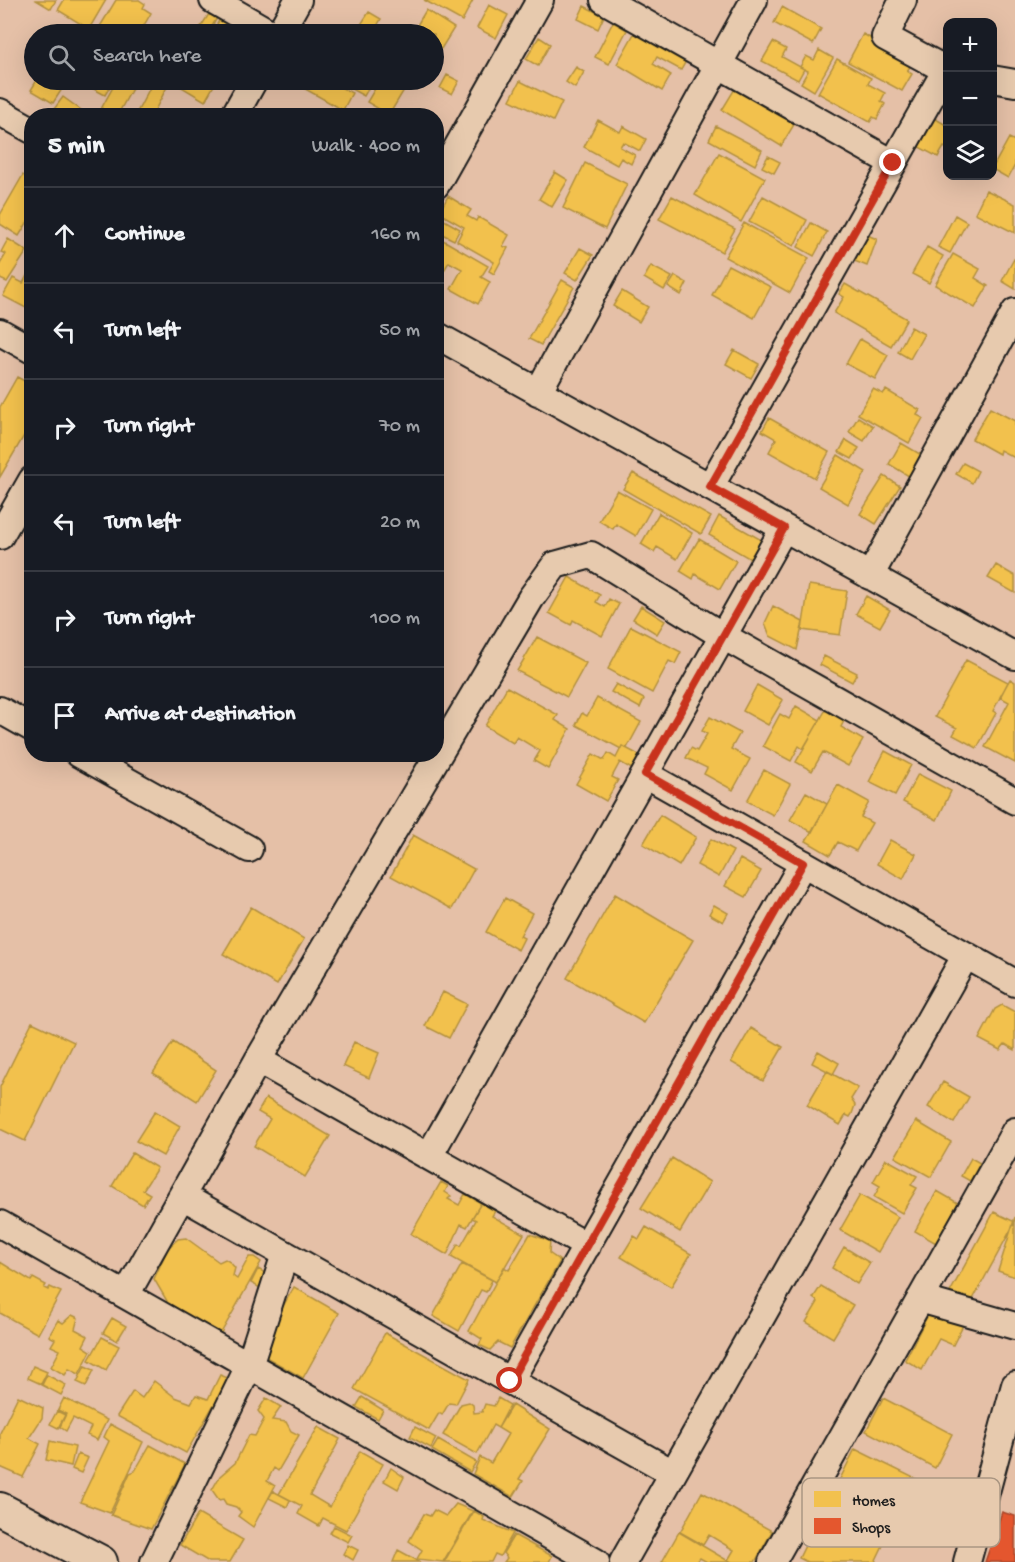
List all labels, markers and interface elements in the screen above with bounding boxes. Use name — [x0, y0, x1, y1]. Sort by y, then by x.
map controls — [943, 18, 997, 180]
button: + — [943, 18, 997, 72]
search box — [24, 24, 444, 90]
icon: search — [45, 41, 78, 74]
text: Search here — [93, 44, 201, 70]
button: − — [943, 72, 997, 126]
button: layers — [943, 126, 997, 180]
text: 5 min — [48, 132, 104, 163]
text: Walk · 400 m — [312, 136, 420, 159]
route end — [879, 149, 905, 175]
icon: ahead — [48, 219, 81, 252]
text: Continue — [105, 222, 185, 248]
text: 160 m — [371, 224, 420, 247]
icon: left — [48, 315, 81, 348]
text: Turn left — [105, 318, 179, 344]
text: 50 m — [379, 320, 420, 343]
icon: right — [48, 411, 81, 444]
text: Turn right — [105, 414, 193, 440]
text: 70 m — [379, 416, 420, 439]
icon: left — [48, 507, 81, 540]
text: Turn left — [105, 510, 179, 536]
text: 20 m — [380, 512, 420, 535]
icon: right — [48, 603, 81, 636]
text: Turn right — [105, 606, 193, 632]
text: 100 m — [370, 608, 420, 631]
icon: arrive — [48, 699, 81, 732]
text: Arrive at destination — [105, 702, 295, 728]
route start — [496, 1367, 522, 1393]
legend — [802, 1478, 1000, 1547]
text: Homes — [852, 1493, 896, 1512]
text: Shops — [852, 1520, 891, 1539]

